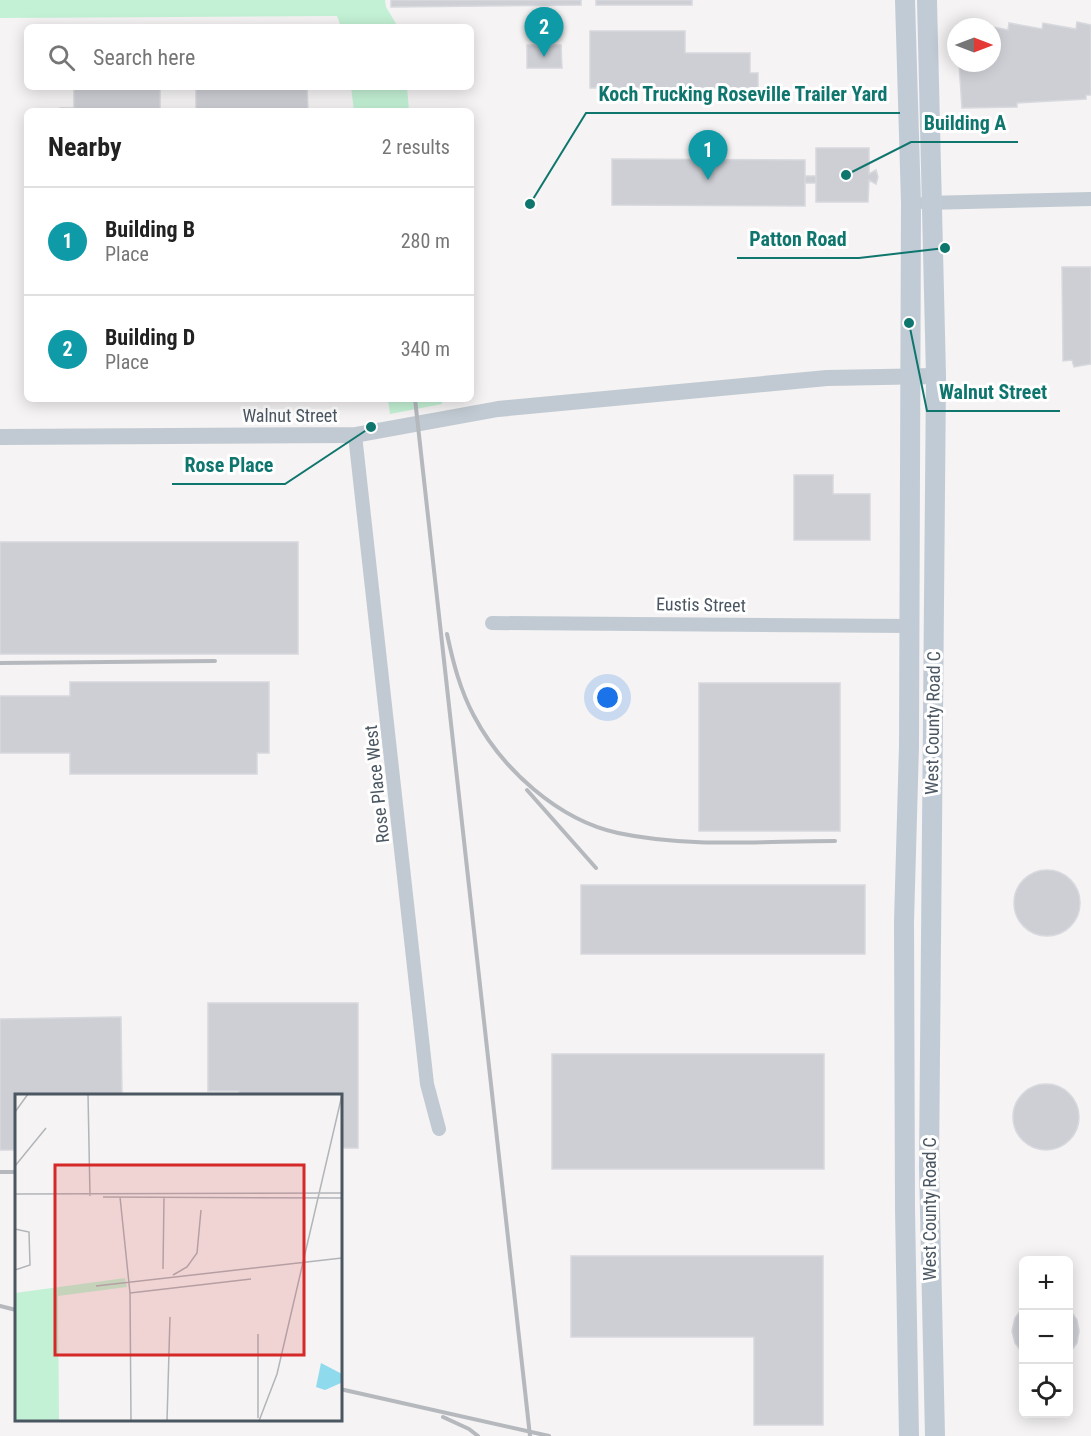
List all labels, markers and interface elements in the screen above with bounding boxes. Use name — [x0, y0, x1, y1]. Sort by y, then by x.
pin: 2 — [524, 8, 564, 57]
north arrow — [947, 18, 1001, 72]
search box — [24, 24, 474, 90]
icon: search — [45, 41, 78, 74]
text: Search here — [93, 45, 195, 70]
callout: Koch Trucking Roseville Trailer Yard — [586, 75, 900, 113]
text: Koch Trucking Roseville Trailer Yard — [599, 82, 887, 106]
callout: Building A — [911, 104, 1018, 142]
text: Building A — [924, 111, 1006, 135]
pin: 1 — [688, 130, 728, 180]
text: Nearby — [48, 132, 122, 162]
text: 2 results — [382, 135, 450, 159]
text: Building B — [105, 217, 195, 242]
callout: Patton Road — [737, 220, 859, 258]
text: Patton Road — [749, 227, 847, 251]
text: 1 — [62, 229, 73, 253]
text: 280 m — [401, 229, 450, 253]
text: Place — [105, 242, 149, 266]
text: Building D — [105, 325, 195, 350]
text: 2 — [62, 337, 73, 361]
text: 340 m — [401, 337, 450, 361]
text: Place — [105, 350, 149, 374]
callout: Walnut Street — [927, 373, 1060, 411]
text: Walnut Street — [939, 380, 1047, 404]
street label: Walnut Street — [242, 405, 338, 426]
callout: Rose Place — [172, 446, 285, 484]
text: Rose Place — [185, 453, 273, 477]
street label: Eustis Street — [656, 593, 746, 616]
street label: West County Road C — [921, 651, 944, 795]
your location — [593, 683, 622, 712]
street label: Rose Place West — [360, 724, 393, 844]
inset map — [15, 1094, 342, 1421]
street label: West County Road C — [919, 1137, 940, 1281]
map controls — [1019, 1256, 1073, 1418]
button: + — [1019, 1256, 1073, 1310]
button: − — [1019, 1310, 1073, 1364]
button: locate — [1019, 1364, 1073, 1418]

